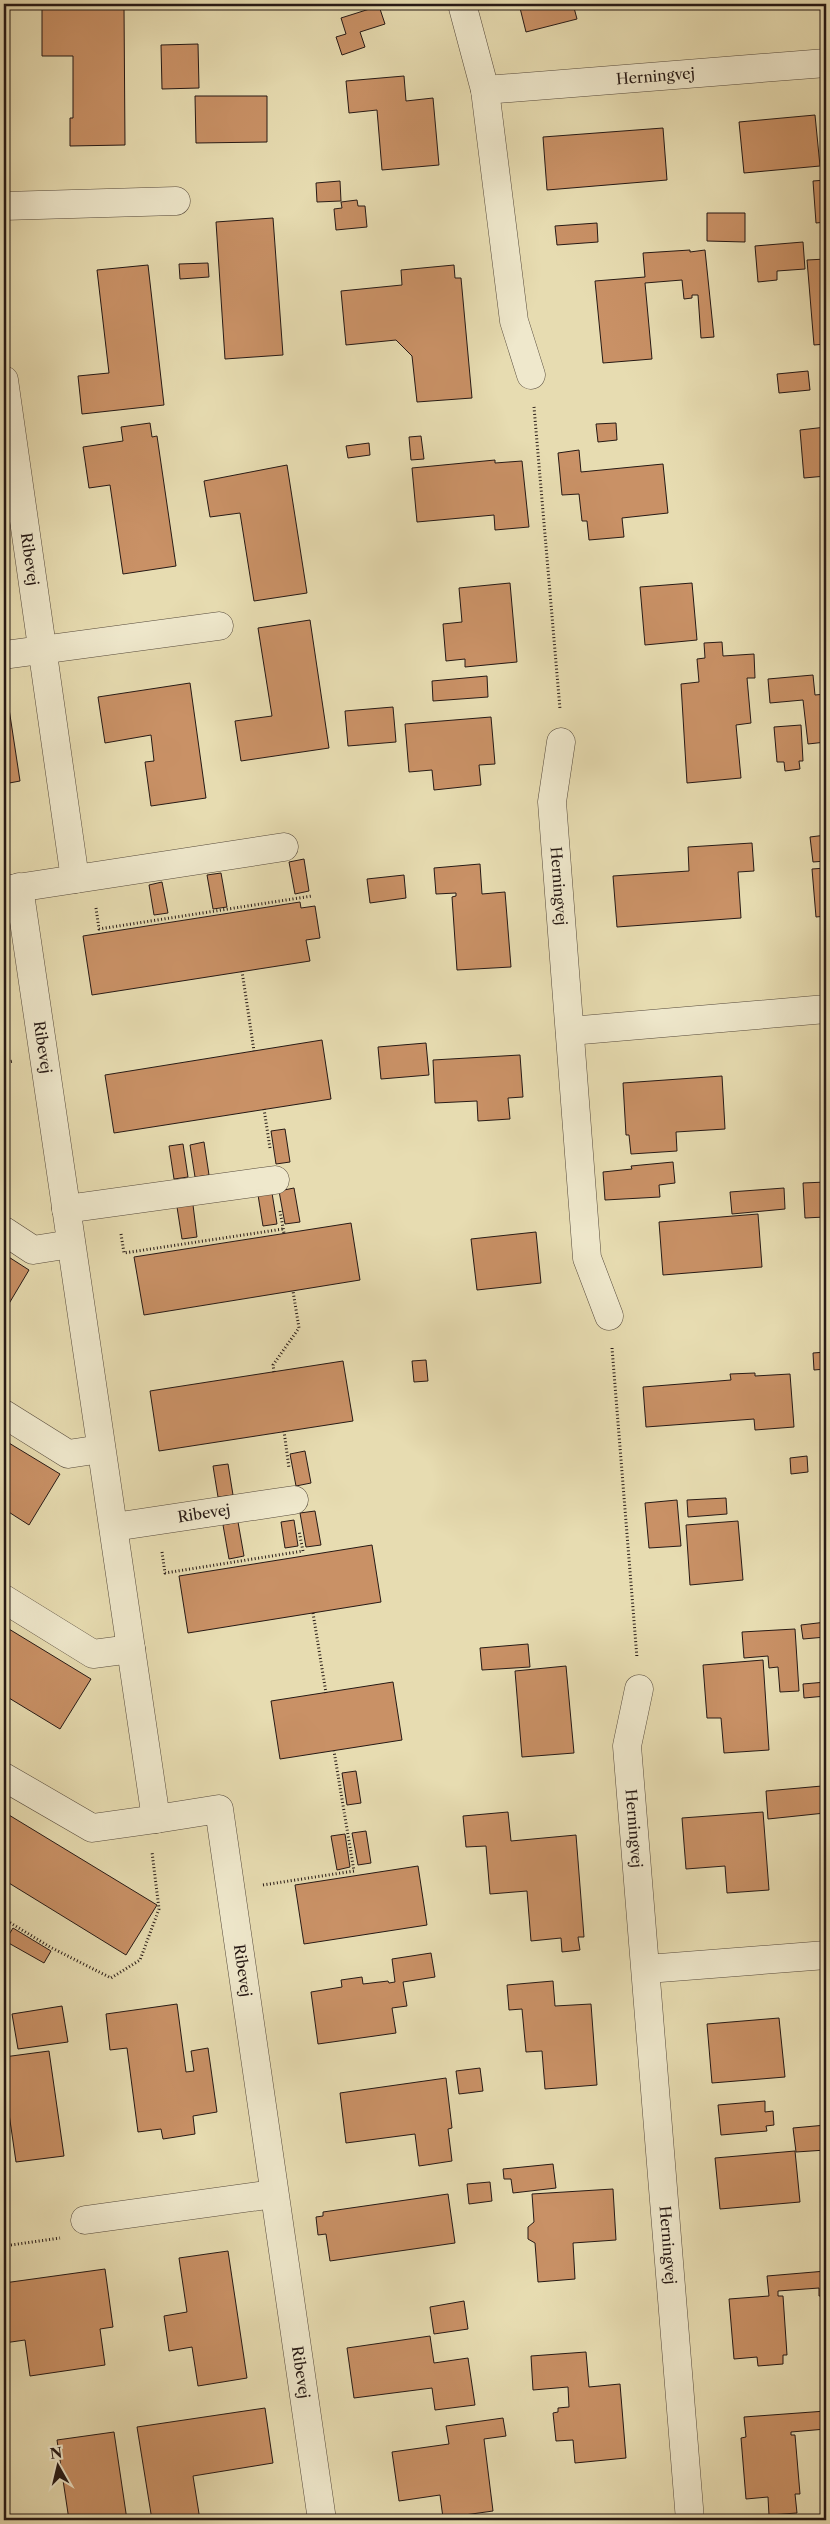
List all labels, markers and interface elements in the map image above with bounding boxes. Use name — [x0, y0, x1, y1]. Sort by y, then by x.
street label: Herningvej — [615, 63, 696, 89]
street label: Ribevej — [17, 531, 43, 587]
street label: Herningvej — [546, 846, 571, 926]
street label: Ribevej — [30, 1020, 56, 1075]
street label: Ribevej — [176, 1500, 232, 1526]
street label: Herningvej — [622, 1788, 647, 1869]
street label: Ribevej — [230, 1943, 256, 1998]
street label: Herningvej — [655, 2205, 681, 2285]
street label: Ribevej — [288, 2345, 314, 2400]
north arrow — [32, 2442, 82, 2492]
text: N — [49, 2443, 63, 2463]

